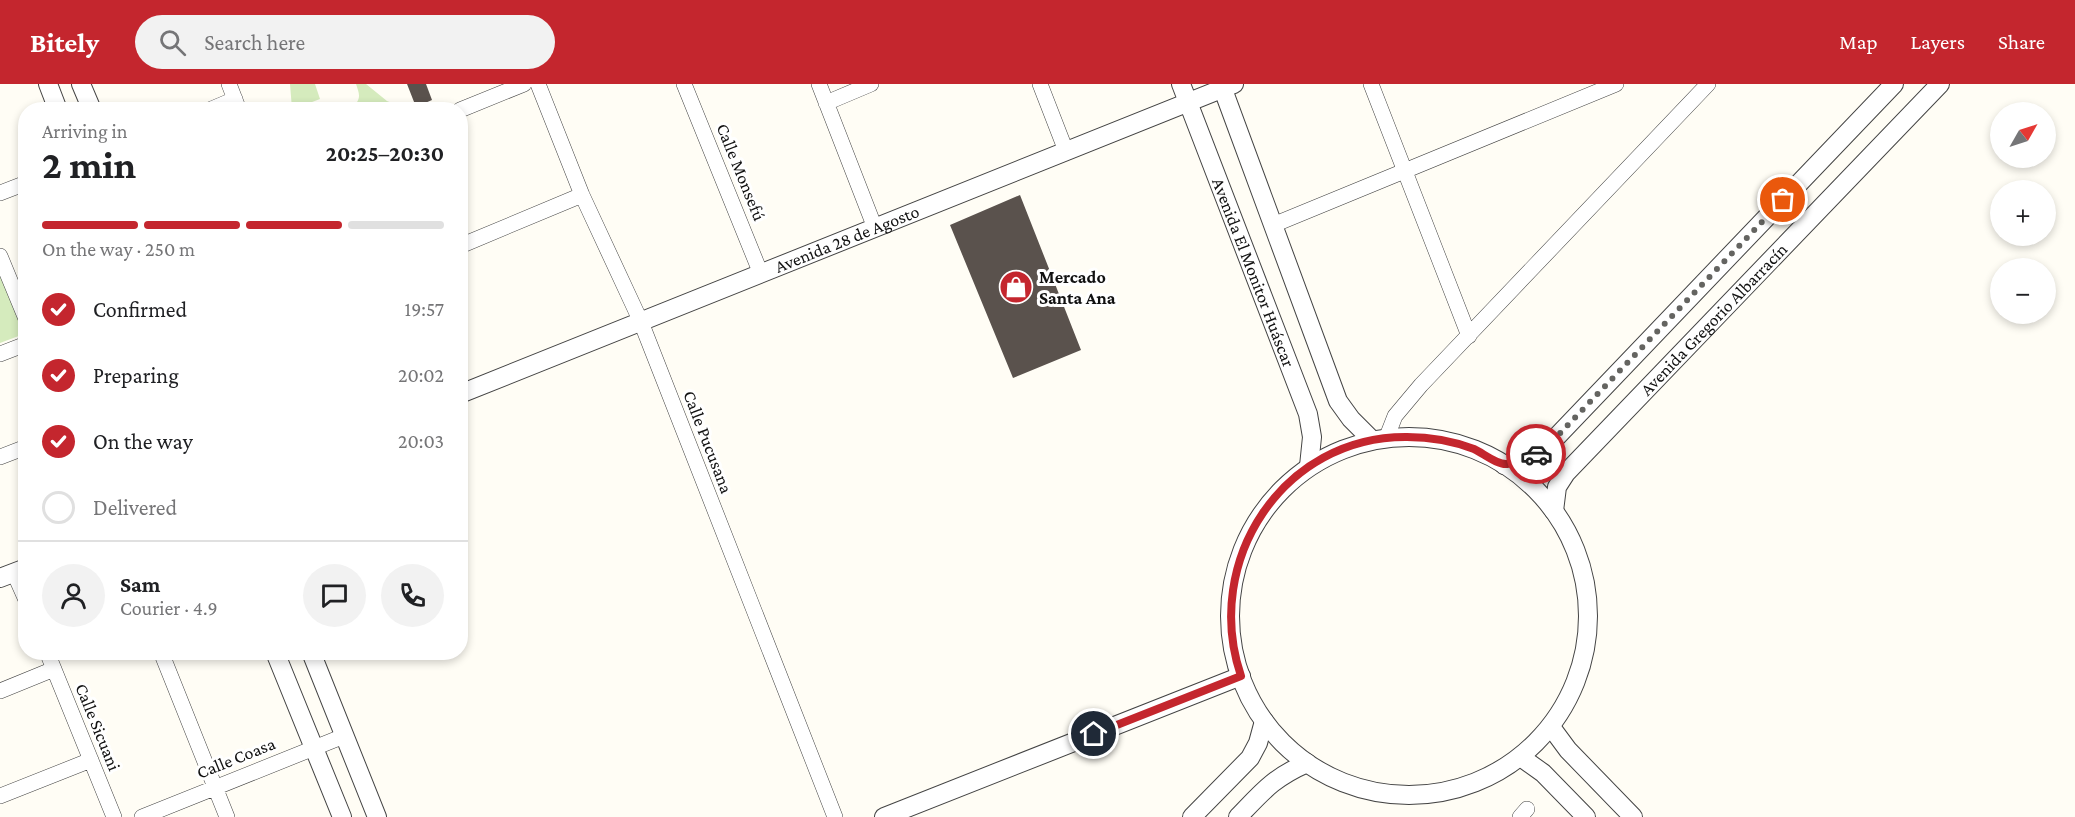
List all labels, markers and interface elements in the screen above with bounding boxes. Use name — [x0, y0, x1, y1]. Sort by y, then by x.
search box — [135, 15, 555, 69]
icon: search — [156, 26, 189, 59]
text: Bitely — [30, 27, 99, 58]
text: Search here — [204, 30, 305, 55]
text: Map — [1839, 30, 1878, 54]
text: Layers — [1911, 30, 1965, 54]
text: Share — [1998, 30, 2045, 54]
north arrow — [1990, 102, 2056, 168]
map controls — [1990, 102, 2056, 324]
text: Arriving in — [42, 120, 127, 142]
street label: Calle Monsefú — [712, 121, 770, 224]
text: 20:25–20:30 — [326, 141, 444, 166]
text: 2 min — [42, 143, 136, 186]
pin — [1757, 174, 1808, 225]
street label: Avenida El Monitor Huáscar — [1208, 175, 1299, 371]
button: + — [1990, 180, 2056, 246]
icon: bag — [1766, 183, 1799, 216]
street label: Avenida 28 de Agosto — [772, 201, 922, 277]
text: On the way · 250 m — [42, 238, 195, 260]
street label: Avenida Gregorio Albarracín — [1636, 239, 1792, 399]
button: − — [1990, 258, 2056, 324]
place label: Mercado Santa Ana — [1039, 267, 1116, 308]
shop icon: Mercado Santa Ana — [998, 269, 1034, 305]
icon: check — [42, 293, 75, 326]
text: Confirmed — [93, 297, 187, 322]
text: 19:57 — [405, 298, 444, 320]
icon: check — [42, 359, 75, 392]
text: Preparing — [93, 363, 179, 388]
text: 20:02 — [398, 364, 444, 386]
street label: Calle Pucusana — [679, 388, 737, 496]
courier — [1506, 424, 1566, 484]
icon: check — [42, 425, 75, 458]
text: On the way — [93, 429, 193, 454]
text: 20:03 — [398, 430, 444, 452]
icon: car — [1520, 438, 1553, 471]
text: Delivered — [93, 495, 177, 520]
button: person — [42, 564, 105, 627]
button: chat — [303, 564, 366, 627]
button: phone — [381, 564, 444, 627]
text: Sam — [120, 572, 160, 597]
text: Courier · 4.9 — [120, 597, 218, 619]
street label: Calle Sicuani — [71, 680, 125, 774]
pin — [1068, 708, 1119, 759]
icon: home — [1077, 717, 1110, 750]
street label: Calle Coasa — [194, 733, 278, 783]

